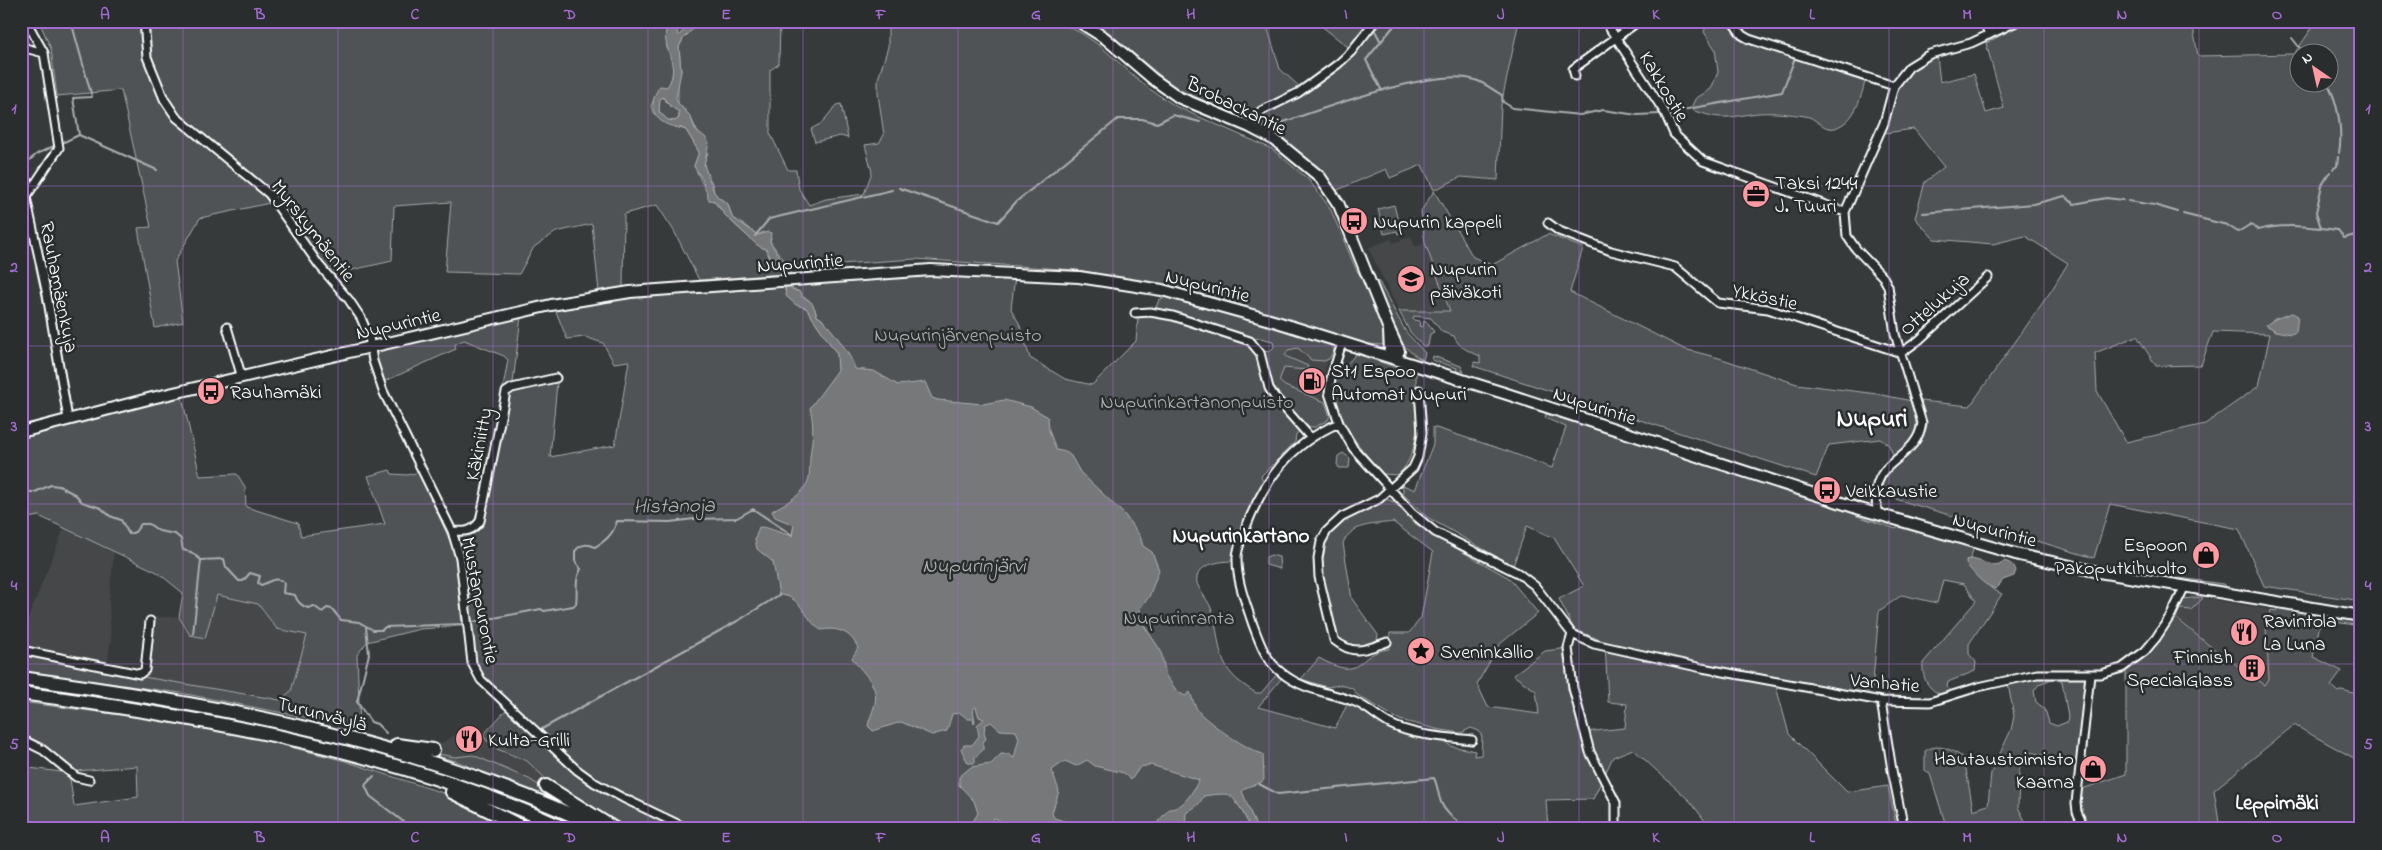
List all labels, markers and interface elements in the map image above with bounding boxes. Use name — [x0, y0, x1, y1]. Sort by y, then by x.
text: A — [100, 3, 110, 27]
text: B — [254, 3, 266, 27]
text: C — [411, 3, 420, 27]
text: D — [563, 3, 576, 27]
text: E — [721, 3, 731, 27]
text: F — [875, 3, 887, 27]
text: G — [1031, 3, 1041, 27]
text: H — [1186, 3, 1196, 27]
text: I — [1344, 3, 1348, 27]
text: J — [1497, 3, 1505, 27]
text: K — [1652, 3, 1661, 27]
text: L — [1809, 3, 1816, 27]
text: M — [1962, 3, 1972, 27]
text: N — [2117, 3, 2128, 27]
text: O — [2272, 3, 2283, 27]
north arrow — [2290, 42, 2340, 92]
street label: Kakkostie — [1630, 46, 1695, 128]
text: N — [2298, 47, 2317, 70]
street label: Brobackantie — [1180, 70, 1291, 144]
text: 1 — [11, 97, 17, 121]
text: 1 — [2365, 97, 2371, 121]
place label: Taksi 1244 J. Tuuri — [1775, 170, 1858, 222]
street label: Myrskymäentie — [263, 174, 361, 289]
office icon: Taksi 1244 J. Tuuri — [1741, 179, 1771, 209]
bus stop icon: Nupurin kappeli — [1339, 206, 1369, 236]
place label: Nupurin kappeli — [1373, 209, 1502, 238]
street label: Rauhamäenkuja — [31, 219, 84, 355]
street label: Nupurintie — [756, 247, 844, 282]
text: 2 — [9, 256, 18, 280]
place label: Nupurin päiväkoti — [1430, 256, 1502, 308]
text: 2 — [2363, 256, 2372, 280]
street label: Nupurintie — [1162, 263, 1253, 312]
school or university icon: Nupurin päiväkoti — [1396, 264, 1426, 294]
street label: Ottelukuja — [1894, 266, 1977, 344]
street label: Ykköstie — [1729, 277, 1800, 320]
street label: Nupurintie — [353, 302, 444, 349]
park label: Nupurinjärvenpuisto — [874, 322, 1042, 351]
place label: St1 Espoo Automat Nupuri — [1331, 358, 1467, 410]
fuel station icon: St1 Espoo Automat Nupuri — [1297, 366, 1327, 396]
bus stop icon: Rauhamäki — [196, 376, 226, 406]
place label: Rauhamäki — [230, 379, 322, 408]
street label: Nupurintie — [1549, 380, 1640, 434]
park label: Nupurinkartanonpuisto — [1100, 389, 1294, 418]
district label: Nupuri — [1836, 402, 1908, 438]
street label: Käkiniitty — [459, 405, 502, 483]
text: 3 — [10, 415, 18, 439]
text: 3 — [2364, 415, 2372, 439]
bus stop icon: Veikkaustie — [1812, 475, 1842, 505]
place label: Veikkaustie — [1845, 478, 1937, 507]
water label: Histanoja — [633, 491, 716, 523]
street label: Nupurintie — [1949, 506, 2040, 557]
district label: Nupurinkartano — [1173, 522, 1310, 552]
place label: Espoon Pakoputkihuolto — [2054, 532, 2187, 584]
street label: Mustanpurontie — [452, 534, 505, 667]
shop icon: Espoon Pakoputkihuolto — [2191, 540, 2221, 570]
water label: Nupurinjärvi — [922, 552, 1028, 582]
text: 4 — [10, 574, 18, 598]
text: 4 — [2364, 574, 2372, 598]
park label: Nupurinranta — [1123, 605, 1235, 634]
place label: Ravintola La Luna — [2263, 608, 2337, 660]
restaurant icon: Ravintola La Luna — [2229, 617, 2259, 647]
place icon: Sveninkallio — [1406, 636, 1436, 666]
place label: Sveninkallio — [1440, 639, 1534, 668]
place label: Finnish SpecialGlass — [2127, 644, 2233, 696]
building icon: Finnish SpecialGlass — [2237, 653, 2267, 683]
street label: Vanhatie — [1848, 667, 1921, 702]
street label: Turunväylä — [273, 690, 369, 741]
restaurant icon: Kulta-Grilli — [454, 724, 484, 754]
place label: Kulta-Grilli — [488, 727, 570, 756]
text: 5 — [9, 733, 19, 757]
text: 5 — [2363, 733, 2373, 757]
place label: Hautaustoimisto Kaarna — [1934, 746, 2074, 798]
shop icon: Hautaustoimisto Kaarna — [2078, 754, 2108, 784]
district label: Leppimäki — [2235, 789, 2319, 819]
text: A — [100, 826, 110, 850]
text: B — [254, 826, 266, 850]
text: C — [411, 826, 420, 850]
text: D — [563, 826, 576, 850]
text: E — [721, 826, 731, 850]
text: F — [875, 826, 887, 850]
text: G — [1031, 826, 1041, 850]
text: H — [1186, 826, 1196, 850]
text: I — [1344, 826, 1348, 850]
text: J — [1497, 826, 1505, 850]
text: K — [1652, 826, 1661, 850]
text: L — [1809, 826, 1816, 850]
text: M — [1962, 826, 1972, 850]
text: N — [2117, 826, 2128, 850]
text: O — [2272, 826, 2283, 850]

